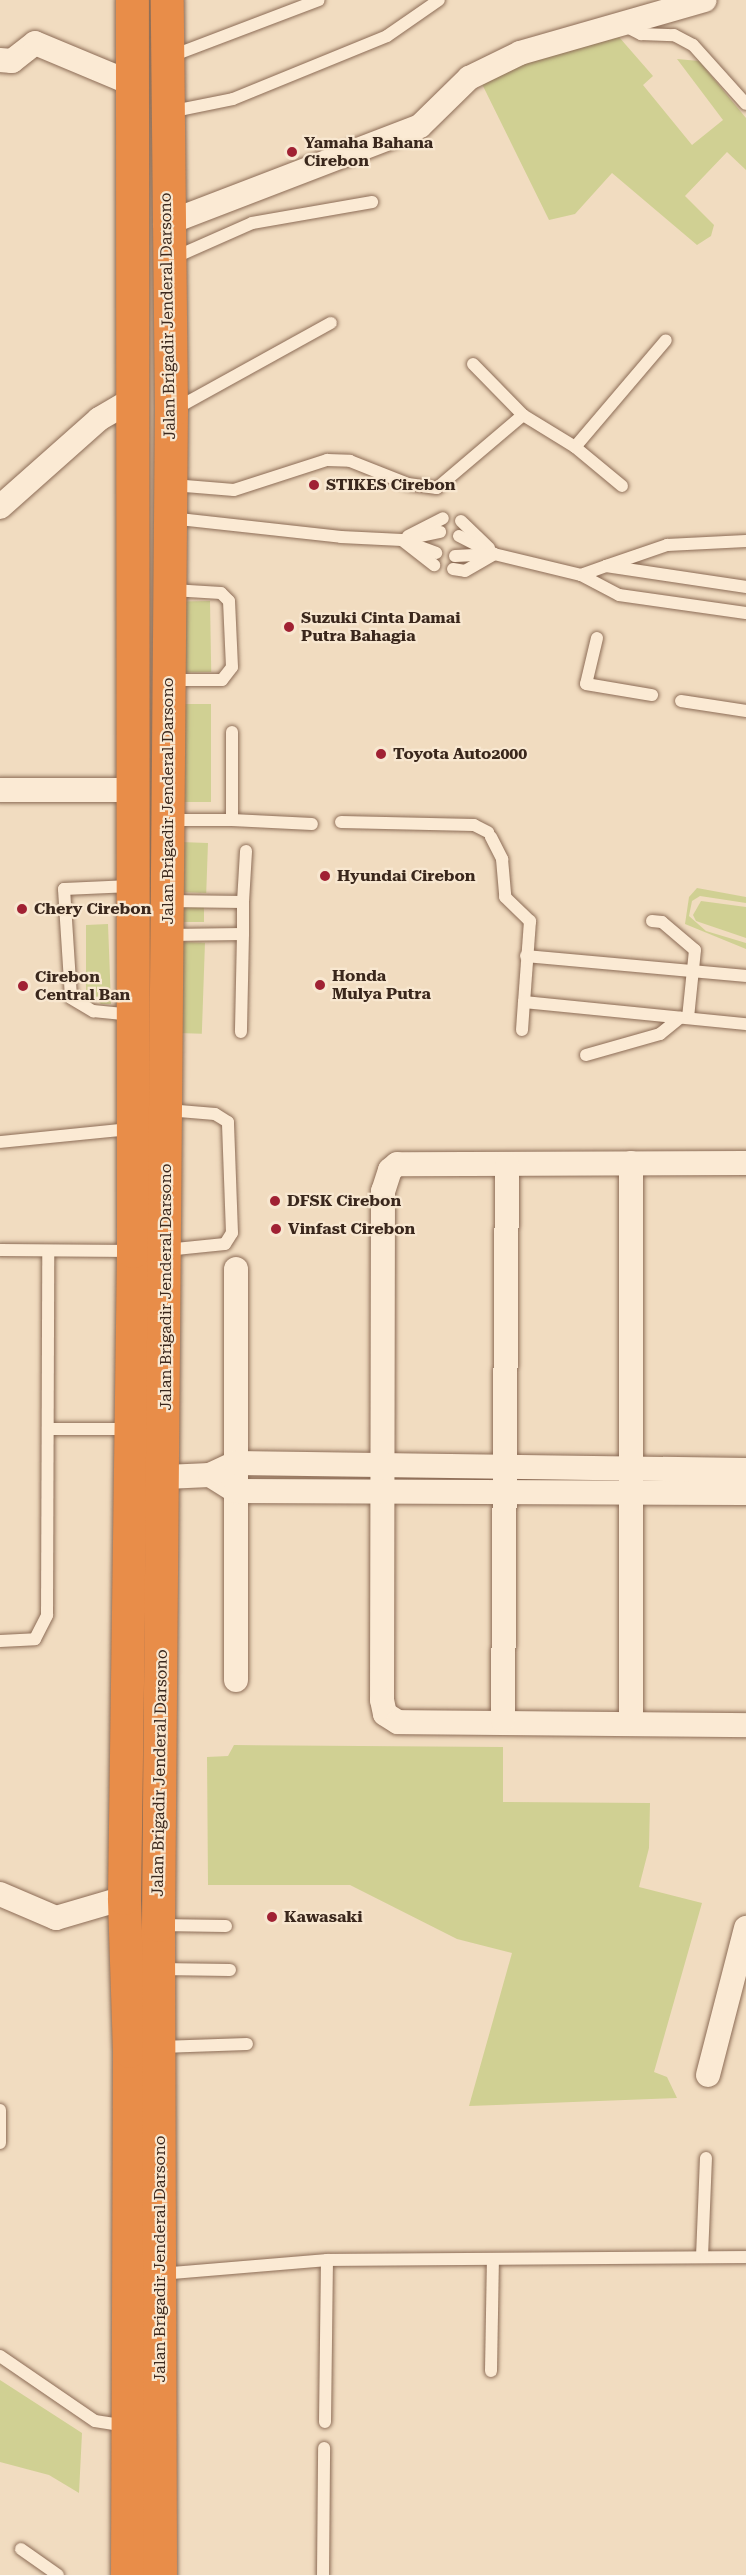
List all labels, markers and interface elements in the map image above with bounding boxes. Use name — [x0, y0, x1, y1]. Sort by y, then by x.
place label: Yamaha Bahana Cirebon — [304, 133, 433, 171]
marker: Yamaha Bahana Cirebon — [285, 145, 299, 159]
street label: Jalan Brigadir Jenderal Darsono — [156, 192, 180, 440]
place label: STIKES Cirebon — [326, 475, 456, 495]
marker: STIKES Cirebon — [307, 478, 321, 492]
place label: Suzuki Cinta Damai Putra Bahagia — [301, 608, 460, 646]
marker: Suzuki Cinta Damai Putra Bahagia — [282, 620, 296, 634]
street label: Jalan Brigadir Jenderal Darsono — [158, 677, 178, 925]
place label: Toyota Auto2000 — [393, 744, 527, 764]
marker: Toyota Auto2000 — [374, 747, 388, 761]
place label: Hyundai Cirebon — [337, 866, 476, 886]
marker: Hyundai Cirebon — [318, 869, 332, 883]
place label: Chery Cirebon — [34, 899, 151, 919]
marker: Chery Cirebon — [15, 902, 29, 916]
place label: Honda Mulya Putra — [332, 966, 431, 1004]
place label: Cirebon Central Ban — [35, 967, 130, 1005]
marker: Honda Mulya Putra — [313, 978, 327, 992]
marker: Cirebon Central Ban — [16, 979, 30, 993]
street label: Jalan Brigadir Jenderal Darsono — [156, 1163, 176, 1411]
place label: DFSK Cirebon — [287, 1191, 401, 1211]
marker: DFSK Cirebon — [268, 1194, 282, 1208]
place label: Vinfast Cirebon — [288, 1219, 415, 1239]
marker: Vinfast Cirebon — [269, 1222, 283, 1236]
street label: Jalan Brigadir Jenderal Darsono — [148, 1649, 172, 1897]
place label: Kawasaki — [284, 1907, 363, 1927]
marker: Kawasaki — [265, 1910, 279, 1924]
street label: Jalan Brigadir Jenderal Darsono — [150, 2135, 170, 2383]

